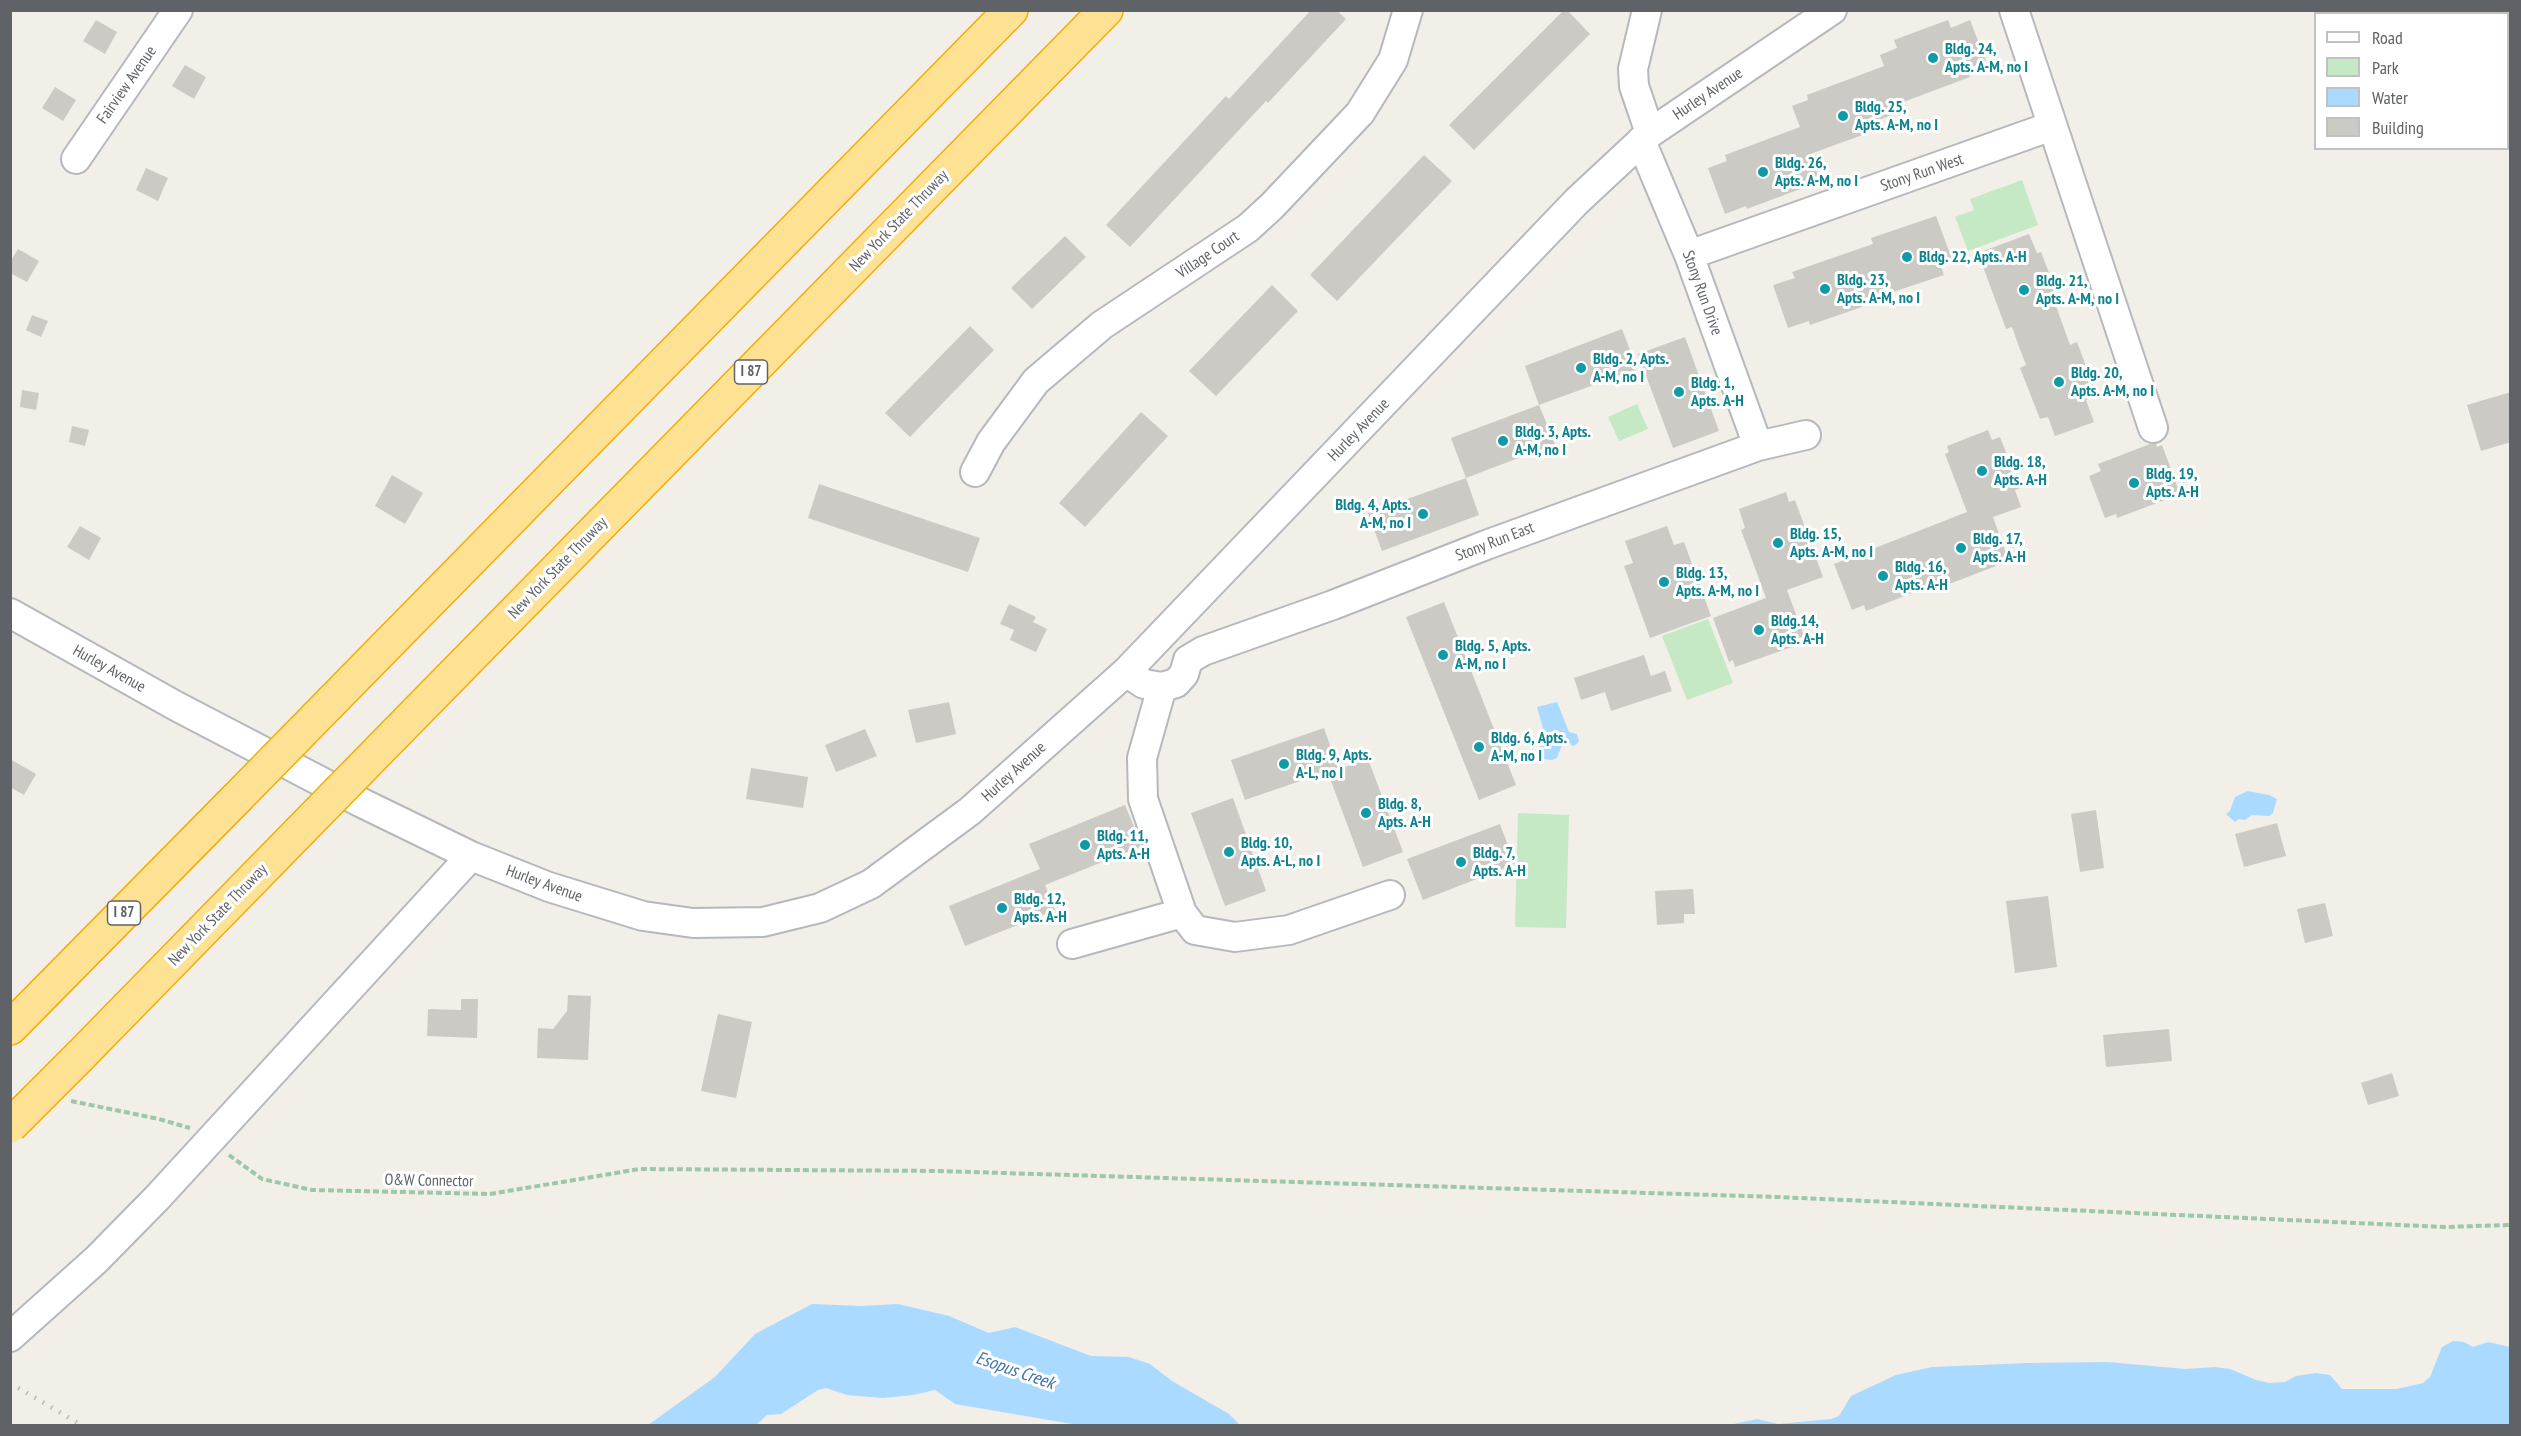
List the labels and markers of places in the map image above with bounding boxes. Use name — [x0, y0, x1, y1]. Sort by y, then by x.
place label: Bldg. 24, Apts. A-M, no I — [1945, 39, 2028, 77]
marker: Bldg. 24, Apts. A-M, no I — [1926, 51, 1940, 65]
place label: Bldg. 25, Apts. A-M, no I — [1855, 97, 1938, 135]
marker: Bldg. 25, Apts. A-M, no I — [1836, 109, 1850, 123]
place label: Bldg. 26, Apts. A-M, no I — [1775, 153, 1858, 191]
marker: Bldg. 26, Apts. A-M, no I — [1756, 165, 1770, 179]
place label: Bldg. 22, Apts. A-H — [1919, 247, 2027, 267]
marker: Bldg. 22, Apts. A-H — [1900, 250, 1914, 264]
place label: Bldg. 23, Apts. A-M, no I — [1837, 270, 1920, 308]
place label: Bldg. 21, Apts. A-M, no I — [2036, 271, 2119, 309]
marker: Bldg. 23, Apts. A-M, no I — [1818, 282, 1832, 296]
marker: Bldg. 21, Apts. A-M, no I — [2017, 283, 2031, 297]
place label: Bldg. 2, Apts. A-M, no I — [1593, 349, 1669, 387]
marker: Bldg. 2, Apts. A-M, no I — [1574, 361, 1588, 375]
place label: Bldg. 20, Apts. A-M, no I — [2071, 363, 2154, 401]
place label: Bldg. 1, Apts. A-H — [1691, 373, 1744, 411]
marker: Bldg. 20, Apts. A-M, no I — [2052, 375, 2066, 389]
marker: Bldg. 1, Apts. A-H — [1672, 385, 1686, 399]
place label: Bldg. 3, Apts. A-M, no I — [1515, 422, 1591, 460]
marker: Bldg. 3, Apts. A-M, no I — [1496, 434, 1510, 448]
place label: Bldg. 18, Apts. A-H — [1994, 452, 2047, 490]
marker: Bldg. 18, Apts. A-H — [1975, 464, 1989, 478]
place label: Bldg. 19, Apts. A-H — [2146, 464, 2199, 502]
marker: Bldg. 19, Apts. A-H — [2127, 476, 2141, 490]
place label: Bldg. 4, Apts. A-M, no I — [1335, 495, 1411, 533]
marker: Bldg. 4, Apts. A-M, no I — [1416, 507, 1430, 521]
place label: Bldg. 15, Apts. A-M, no I — [1790, 524, 1873, 562]
place label: Bldg. 17, Apts. A-H — [1973, 529, 2026, 567]
marker: Bldg. 15, Apts. A-M, no I — [1771, 536, 1785, 550]
marker: Bldg. 17, Apts. A-H — [1954, 541, 1968, 555]
place label: Bldg. 16, Apts. A-H — [1895, 557, 1948, 595]
place label: Bldg. 13, Apts. A-M, no I — [1676, 563, 1759, 601]
marker: Bldg. 16, Apts. A-H — [1876, 569, 1890, 583]
marker: Bldg. 13, Apts. A-M, no I — [1657, 575, 1671, 589]
place label: Bldg.14, Apts. A-H — [1771, 611, 1824, 649]
marker: Bldg.14, Apts. A-H — [1752, 623, 1766, 637]
place label: Bldg. 5, Apts. A-M, no I — [1455, 636, 1531, 674]
marker: Bldg. 5, Apts. A-M, no I — [1436, 648, 1450, 662]
place label: Bldg. 6, Apts. A-M, no I — [1491, 728, 1567, 766]
marker: Bldg. 6, Apts. A-M, no I — [1472, 740, 1486, 754]
place label: Bldg. 9, Apts. A-L, no I — [1296, 745, 1372, 783]
marker: Bldg. 9, Apts. A-L, no I — [1277, 757, 1291, 771]
place label: Bldg. 8, Apts. A-H — [1378, 794, 1431, 832]
marker: Bldg. 8, Apts. A-H — [1359, 806, 1373, 820]
place label: Bldg. 11, Apts. A-H — [1097, 826, 1150, 864]
place label: Bldg. 10, Apts. A-L, no I — [1241, 833, 1320, 871]
marker: Bldg. 11, Apts. A-H — [1078, 838, 1092, 852]
place label: Bldg. 7, Apts. A-H — [1473, 843, 1526, 881]
marker: Bldg. 10, Apts. A-L, no I — [1222, 845, 1236, 859]
marker: Bldg. 7, Apts. A-H — [1454, 855, 1468, 869]
place label: Bldg. 12, Apts. A-H — [1014, 889, 1067, 927]
marker: Bldg. 12, Apts. A-H — [995, 901, 1009, 915]

